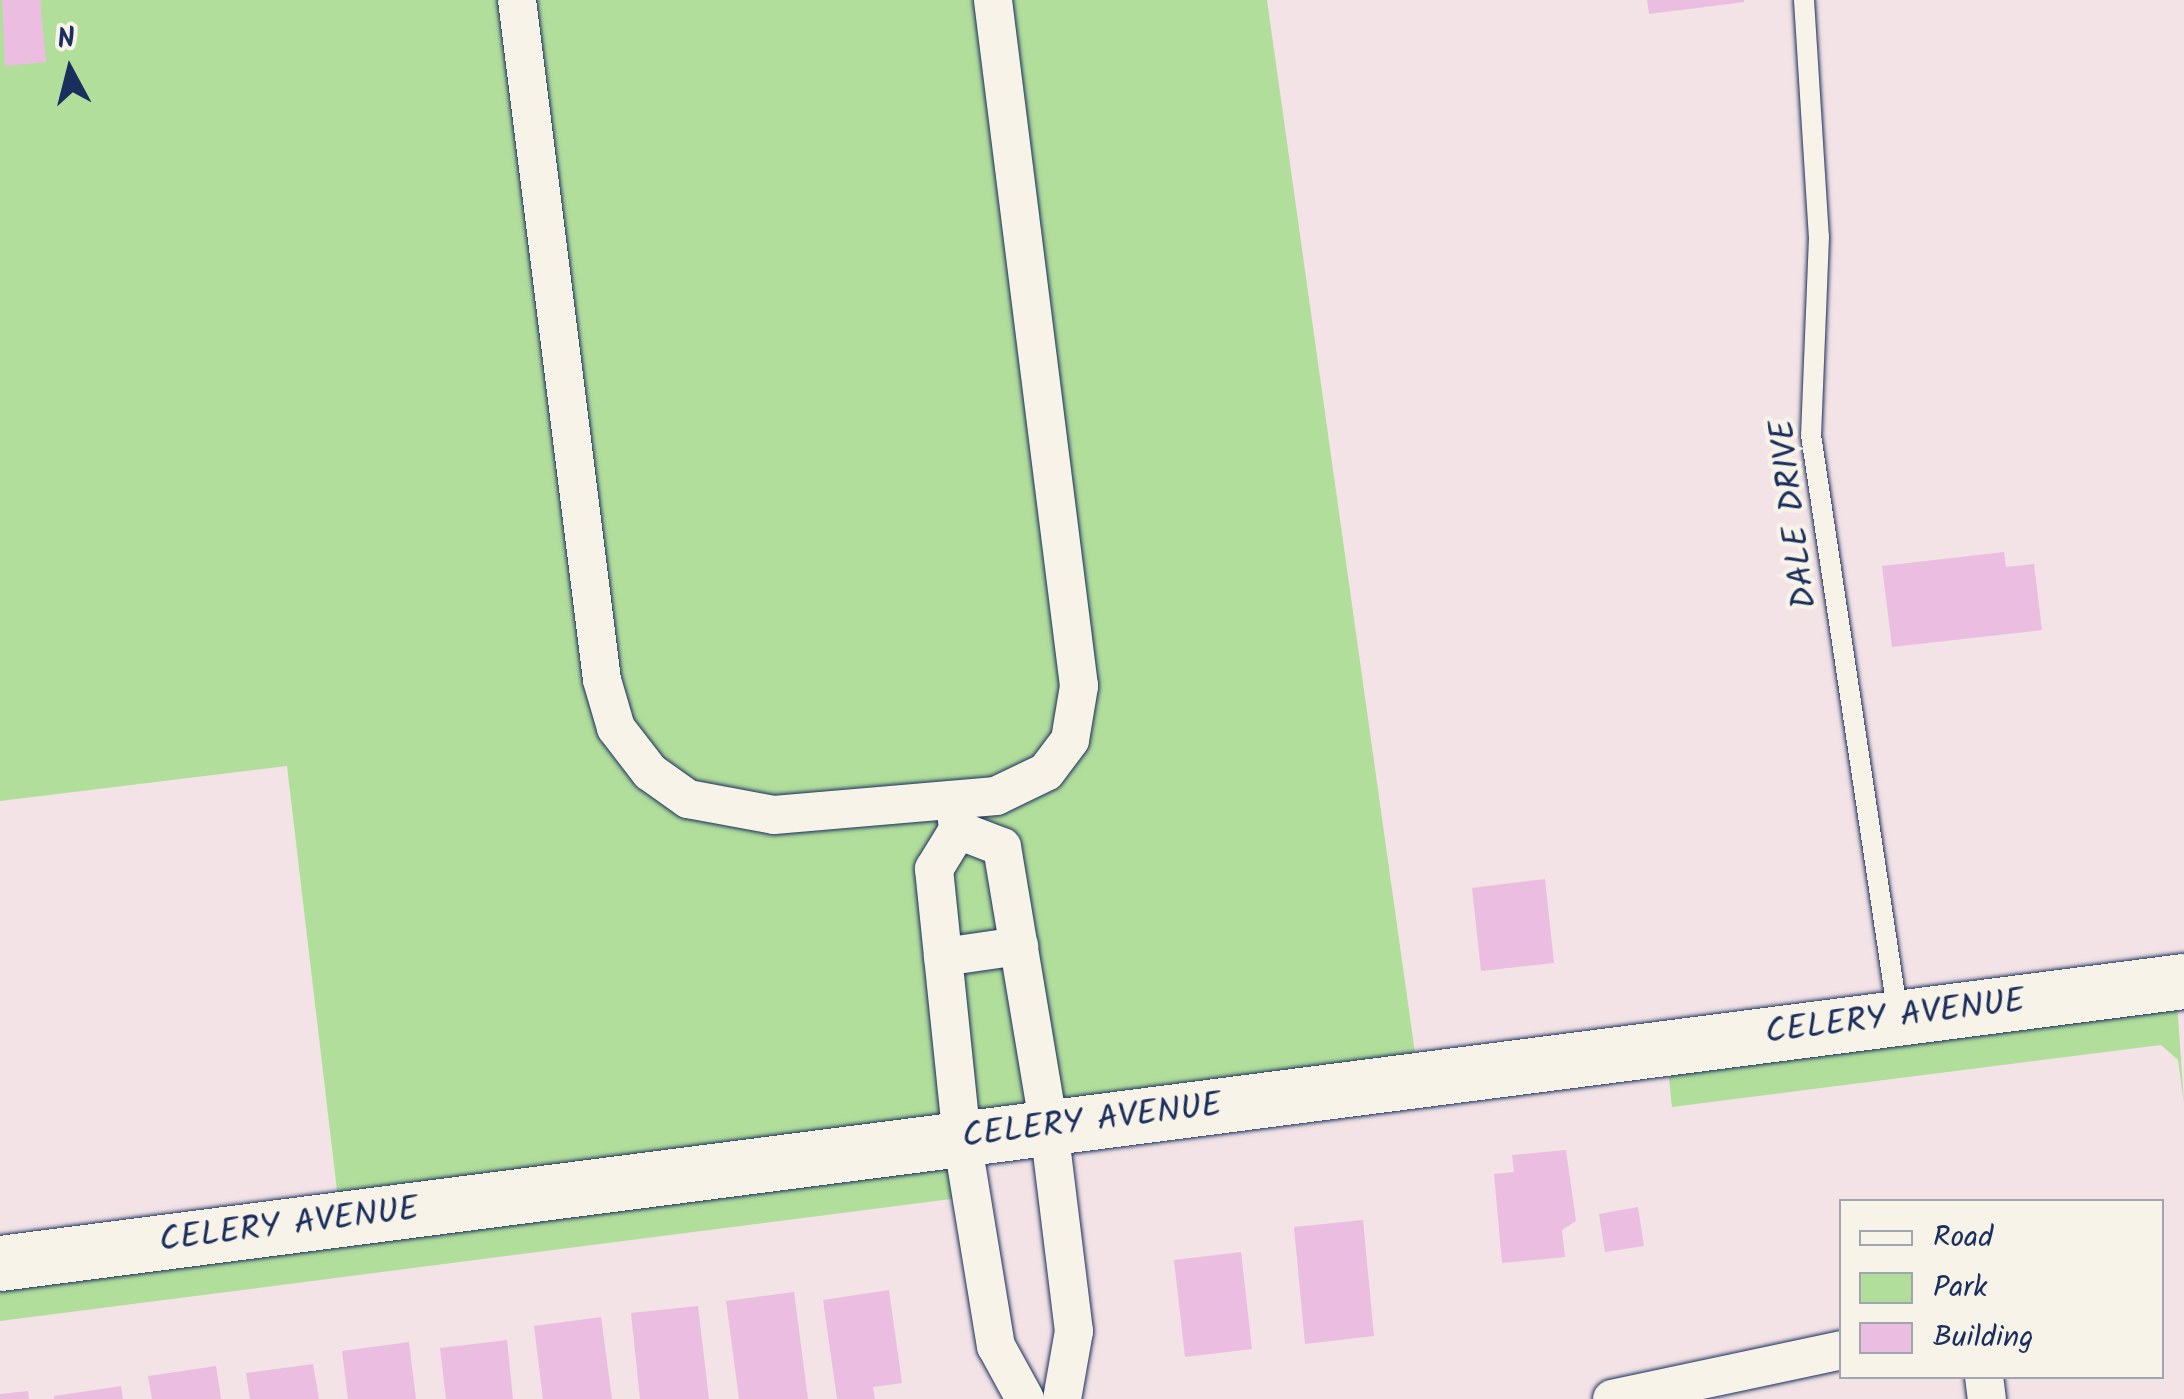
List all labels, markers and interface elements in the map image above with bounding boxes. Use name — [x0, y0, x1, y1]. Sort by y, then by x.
text: N — [55, 16, 78, 63]
north arrow — [20, 20, 120, 120]
street label: DALE DRIVE — [1763, 417, 1827, 611]
street label: CELERY AVENUE — [1763, 981, 2027, 1055]
street label: CELERY AVENUE — [960, 1085, 1224, 1159]
street label: CELERY AVENUE — [157, 1189, 421, 1263]
legend — [1839, 1199, 2164, 1379]
text: Road — [1933, 1214, 1993, 1262]
text: Park — [1933, 1264, 1987, 1312]
text: Building — [1933, 1314, 2033, 1362]

